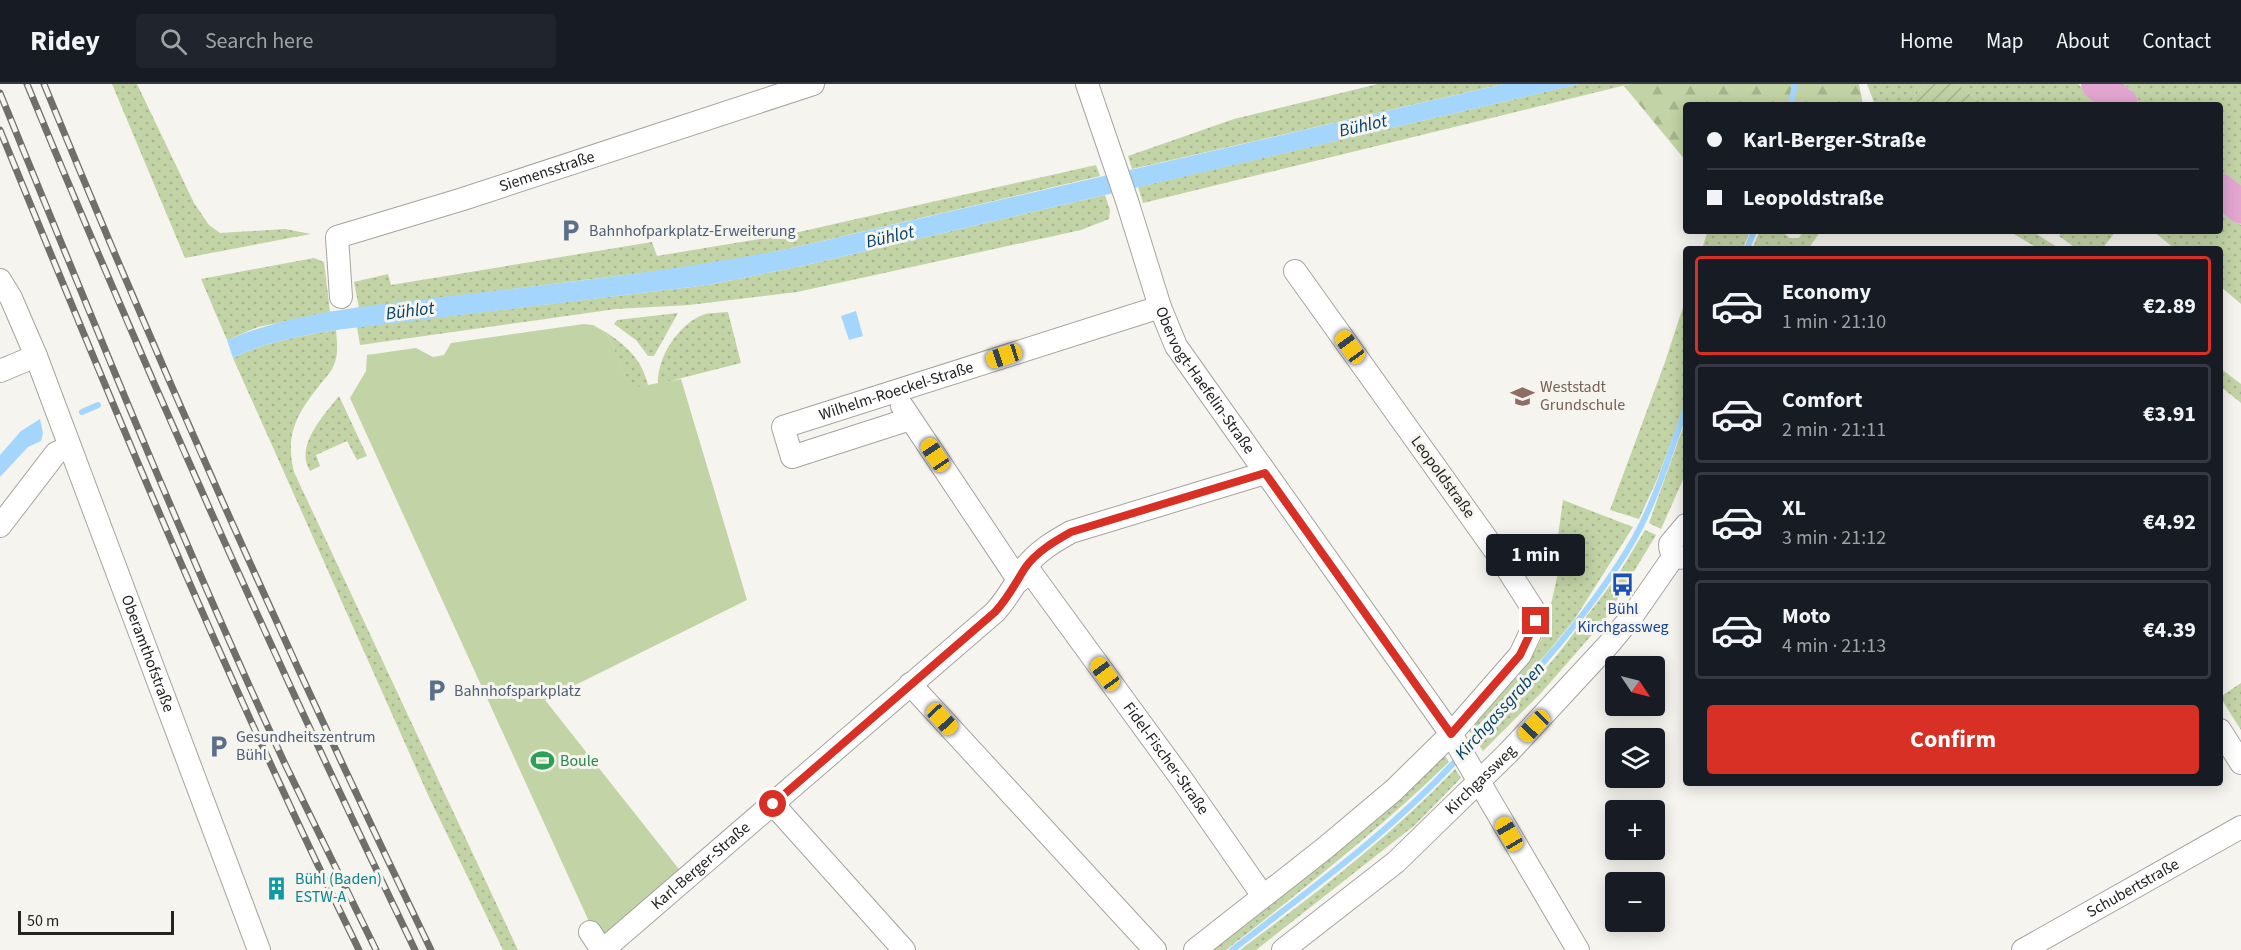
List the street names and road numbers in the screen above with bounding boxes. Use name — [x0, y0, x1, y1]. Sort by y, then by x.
street label: Siemensstraße — [496, 145, 598, 197]
street label: Obervogt-Haefelin-Straße — [1150, 303, 1260, 459]
street label: Wilhelm-Roeckel-Straße — [816, 356, 976, 426]
street label: Leopoldstraße — [1406, 431, 1480, 523]
street label: Oberamthofstraße — [116, 592, 180, 715]
street label: Fidel-Fischer-Straße — [1118, 698, 1214, 819]
street label: Kirchgassweg — [1440, 740, 1521, 820]
street label: Karl-Berger-Straße — [646, 817, 755, 915]
street label: Schubertstraße — [2082, 853, 2183, 923]

